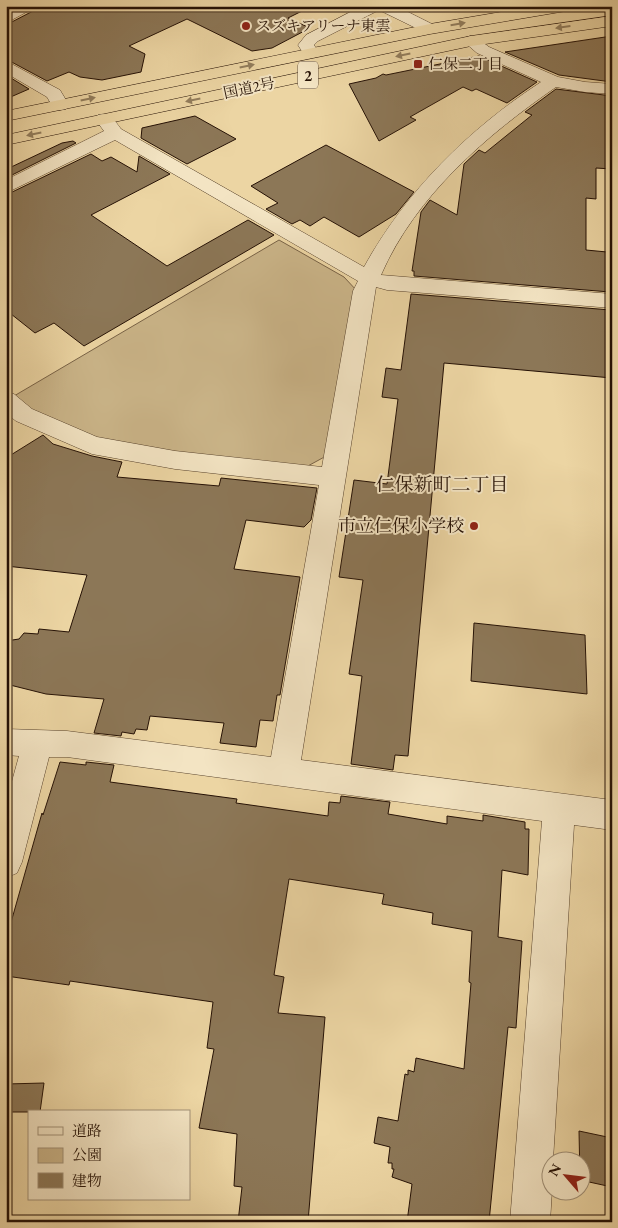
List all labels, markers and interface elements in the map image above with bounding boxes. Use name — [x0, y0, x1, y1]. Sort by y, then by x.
place label: スズキアリーナ東雲 — [256, 16, 390, 35]
one-way arrow — [451, 19, 467, 27]
marker: スズキアリーナ東雲 — [240, 20, 252, 32]
one-way arrow — [555, 23, 571, 31]
one-way arrow — [395, 51, 411, 59]
place label: 仁保二丁目 — [428, 54, 503, 73]
marker: 仁保二丁目 — [412, 58, 424, 70]
one-way arrow — [240, 62, 255, 70]
road number: 2 — [298, 62, 318, 88]
street label: 国道2号 — [221, 73, 276, 102]
one-way arrow — [81, 94, 97, 102]
one-way arrow — [186, 96, 201, 104]
one-way arrow — [27, 130, 42, 138]
district label: 仁保新町二丁目 — [375, 472, 509, 497]
place label: 市立仁保小学校 — [338, 514, 464, 537]
marker: 市立仁保小学校 — [468, 520, 480, 532]
legend — [28, 1110, 190, 1200]
text: 道路 — [72, 1121, 102, 1140]
text: 公園 — [72, 1145, 102, 1164]
north arrow — [540, 1150, 590, 1200]
text: N — [544, 1160, 565, 1179]
text: 建物 — [72, 1171, 102, 1190]

